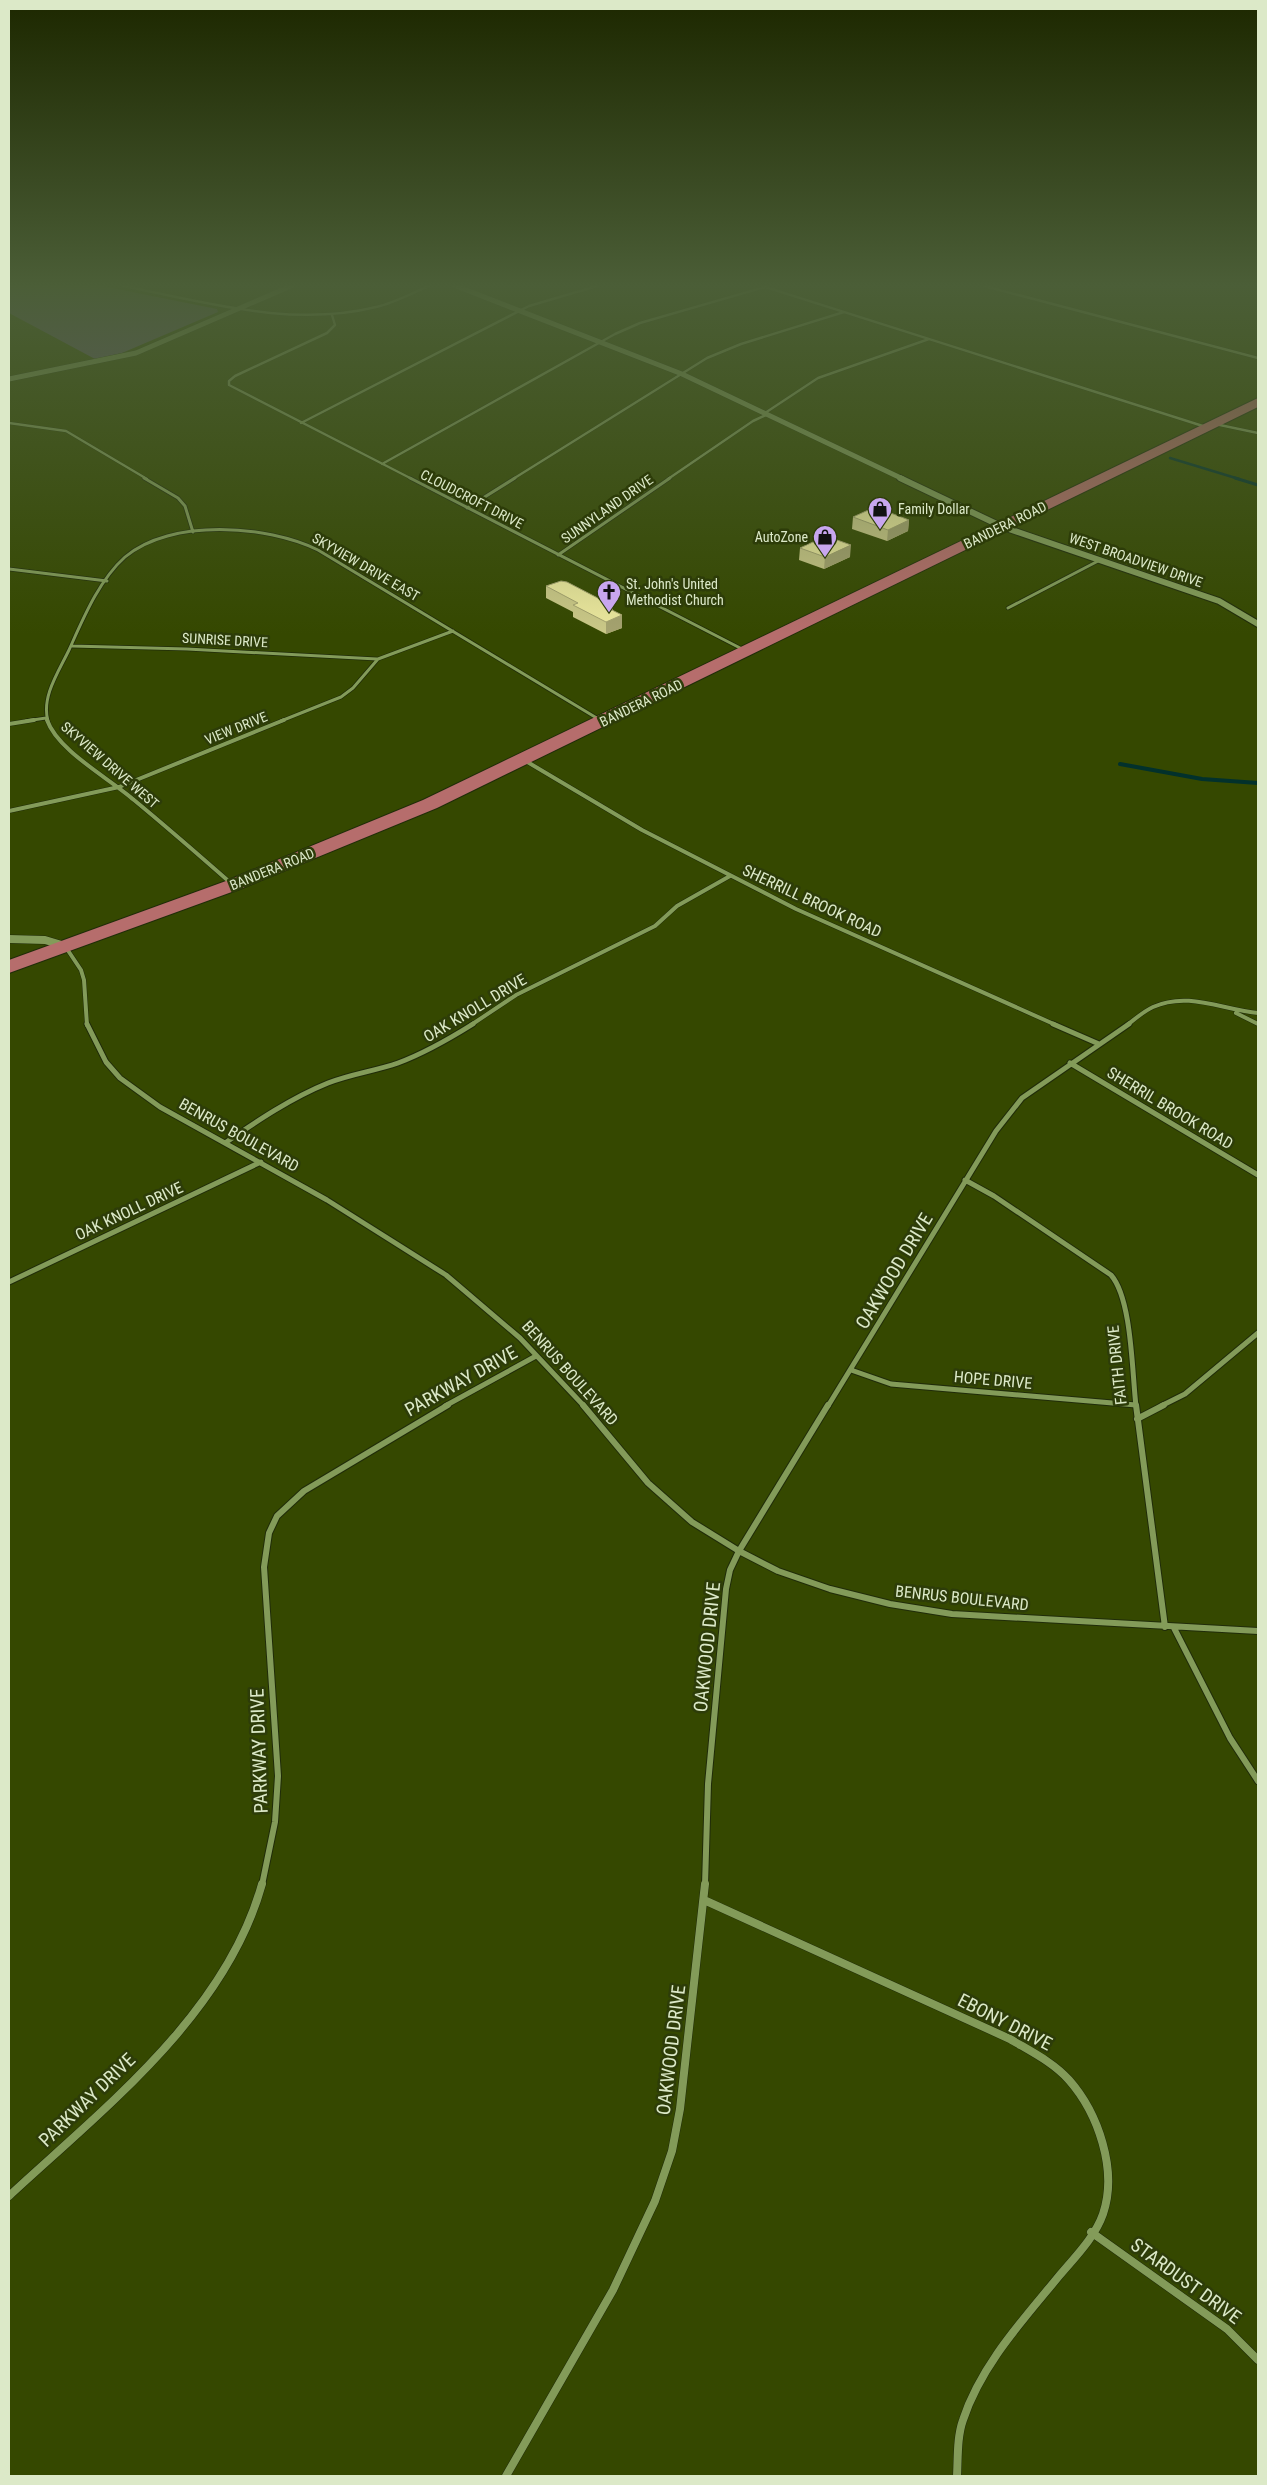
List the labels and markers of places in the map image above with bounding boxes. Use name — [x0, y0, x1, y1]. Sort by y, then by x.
shop icon: Family Dollar — [867, 496, 893, 530]
place label: Family Dollar — [898, 501, 970, 517]
shop icon: AutoZone — [812, 524, 838, 558]
place label: AutoZone — [755, 529, 808, 545]
place label: St. John's United Methodist Church — [626, 576, 724, 608]
church icon: St. John's United Methodist Church — [596, 579, 622, 613]

